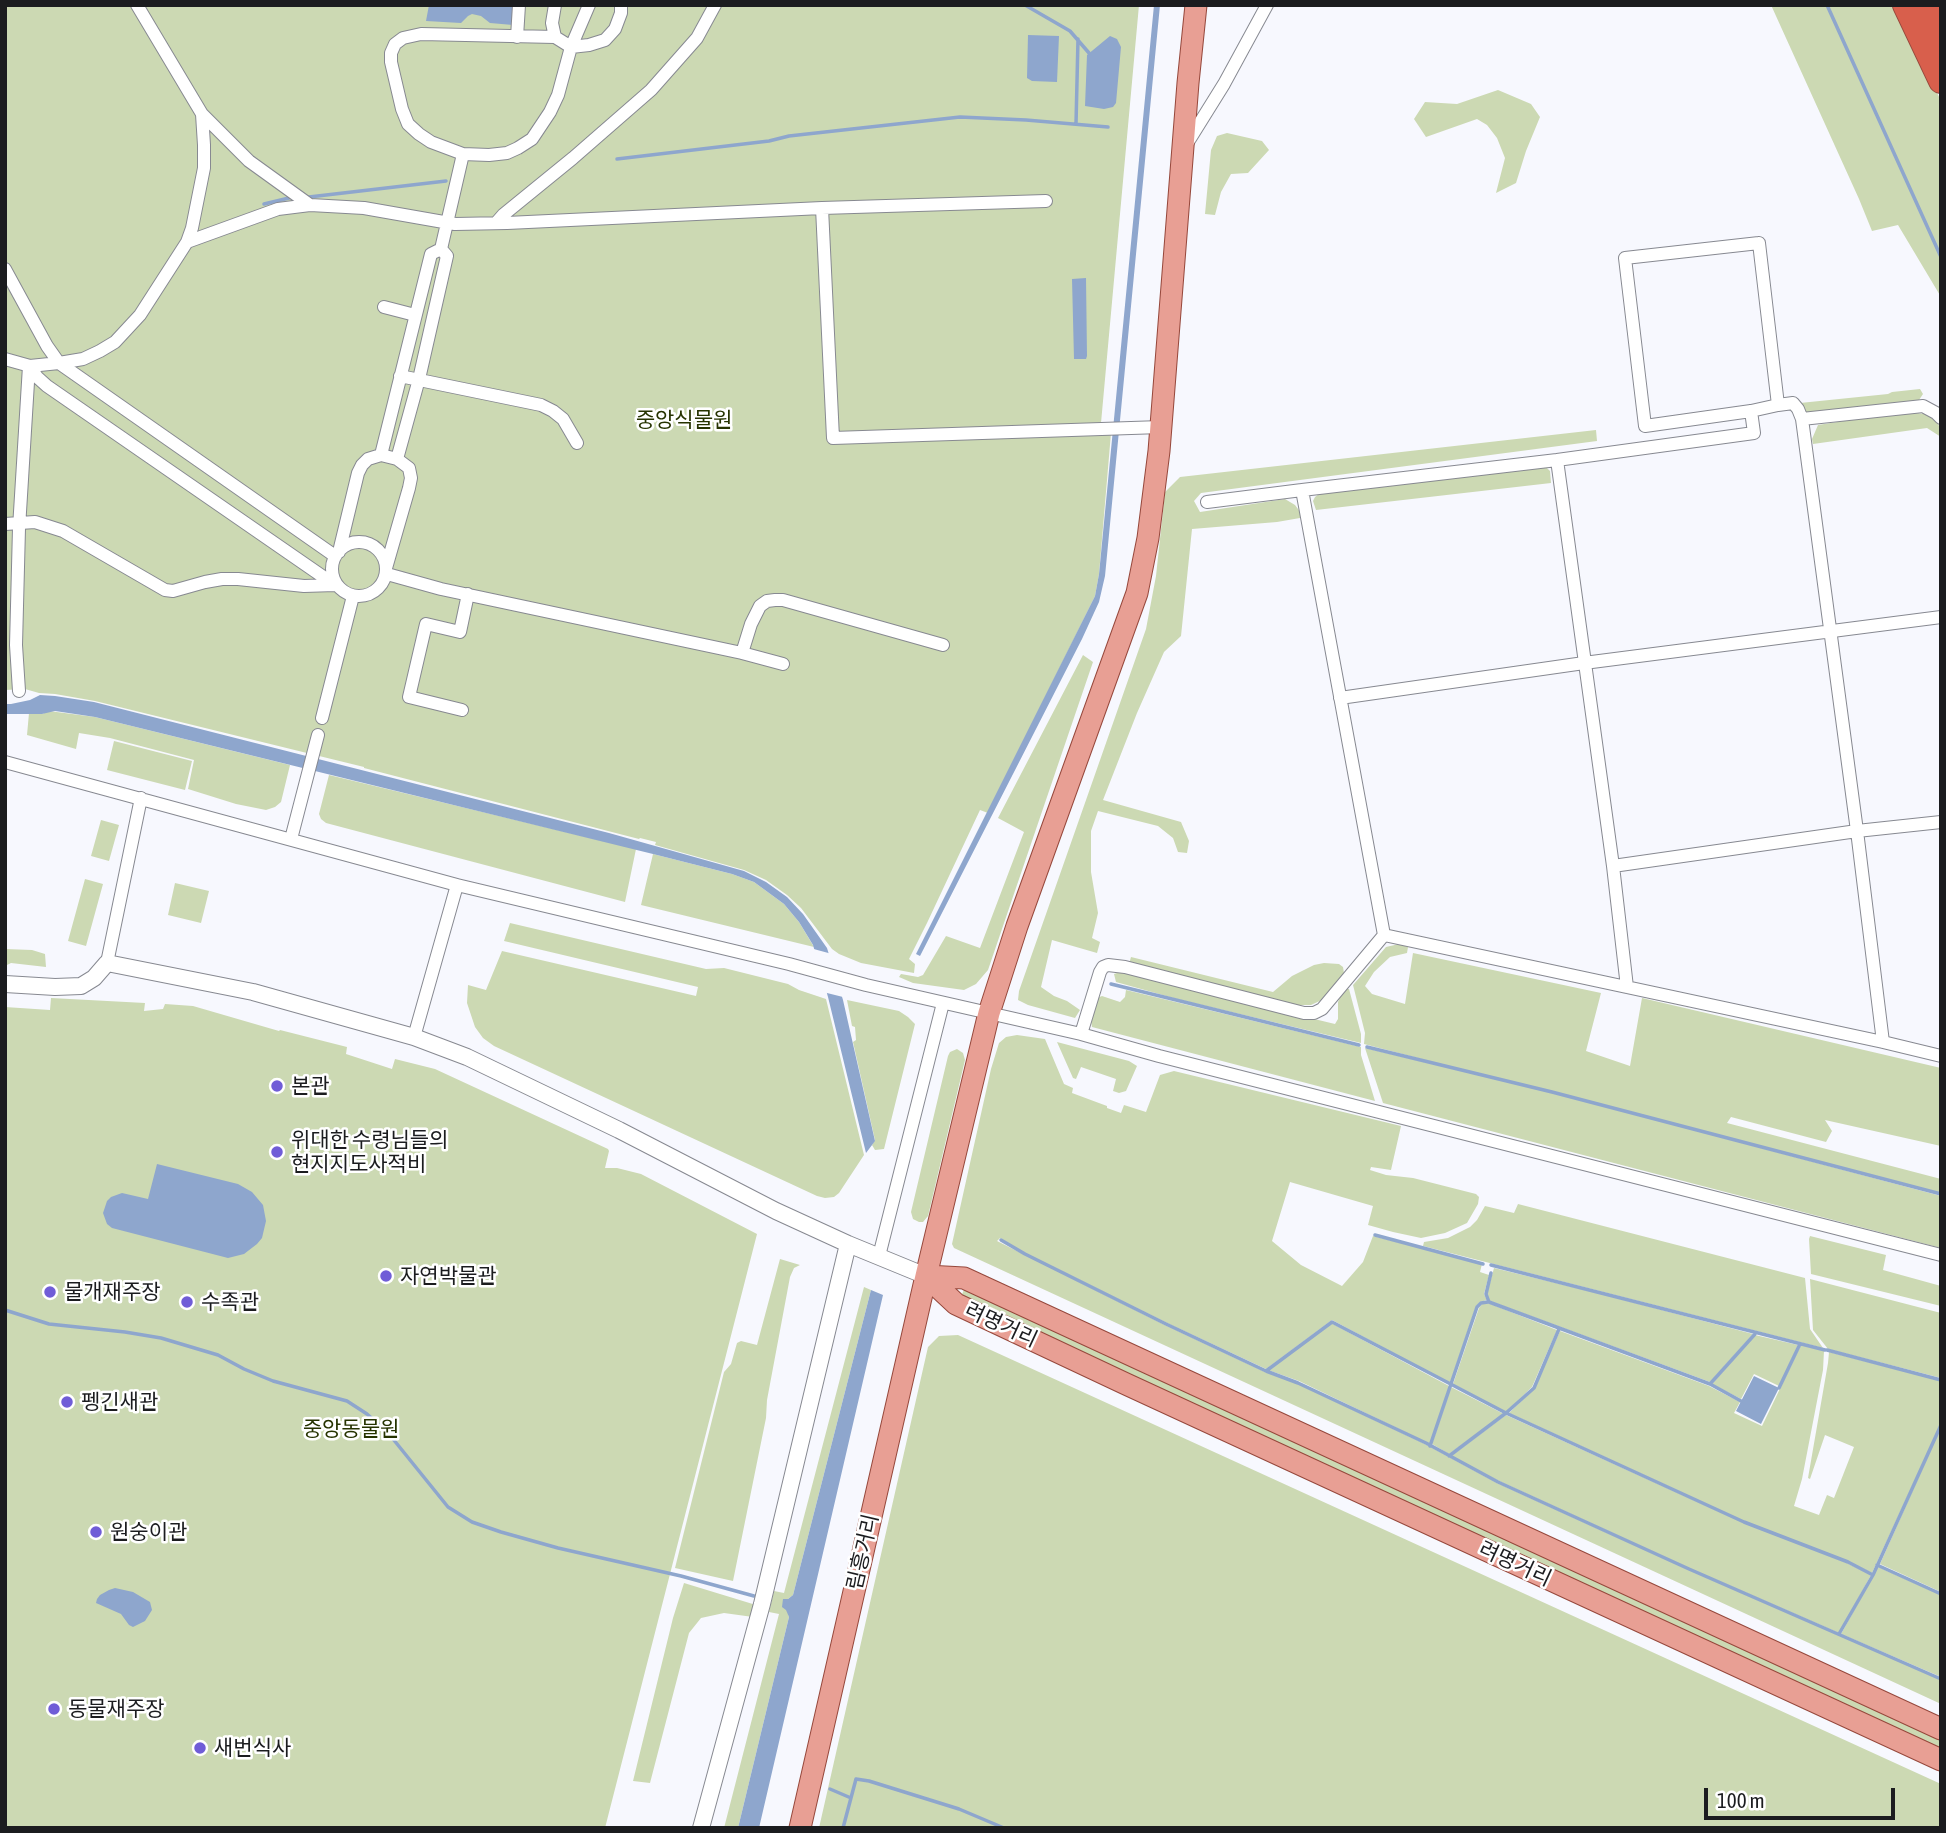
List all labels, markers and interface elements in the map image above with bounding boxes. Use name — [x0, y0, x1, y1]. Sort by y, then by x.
park label: 중앙식물원 — [636, 407, 732, 433]
place label: 본관 — [291, 1073, 330, 1099]
marker: 본관 — [269, 1078, 285, 1094]
place label: 위대한 수령님들의 현지지도사적비 — [291, 1127, 448, 1177]
marker: 위대한 수령님들의 현지지도사적비 — [269, 1144, 285, 1160]
place label: 자연박물관 — [400, 1263, 497, 1289]
marker: 자연박물관 — [378, 1268, 394, 1284]
place label: 물개재주장 — [64, 1279, 161, 1305]
marker: 물개재주장 — [42, 1284, 58, 1300]
place label: 수족관 — [201, 1289, 259, 1315]
marker: 수족관 — [179, 1294, 195, 1310]
street label: 려명거리 — [961, 1297, 1041, 1353]
place label: 펭긴새관 — [81, 1389, 158, 1415]
marker: 펭긴새관 — [59, 1394, 75, 1410]
park label: 중앙동물원 — [303, 1416, 399, 1442]
street label: 림흥거리 — [842, 1512, 884, 1592]
place label: 원숭이관 — [110, 1519, 187, 1545]
marker: 원숭이관 — [88, 1524, 104, 1540]
street label: 려명거리 — [1475, 1536, 1555, 1592]
place label: 동물재주장 — [68, 1696, 165, 1722]
marker: 동물재주장 — [46, 1701, 62, 1717]
place label: 새번식사 — [214, 1735, 291, 1761]
marker: 새번식사 — [192, 1740, 208, 1756]
scale bar — [1708, 1773, 1899, 1817]
text: 100 m — [1717, 1788, 1765, 1812]

